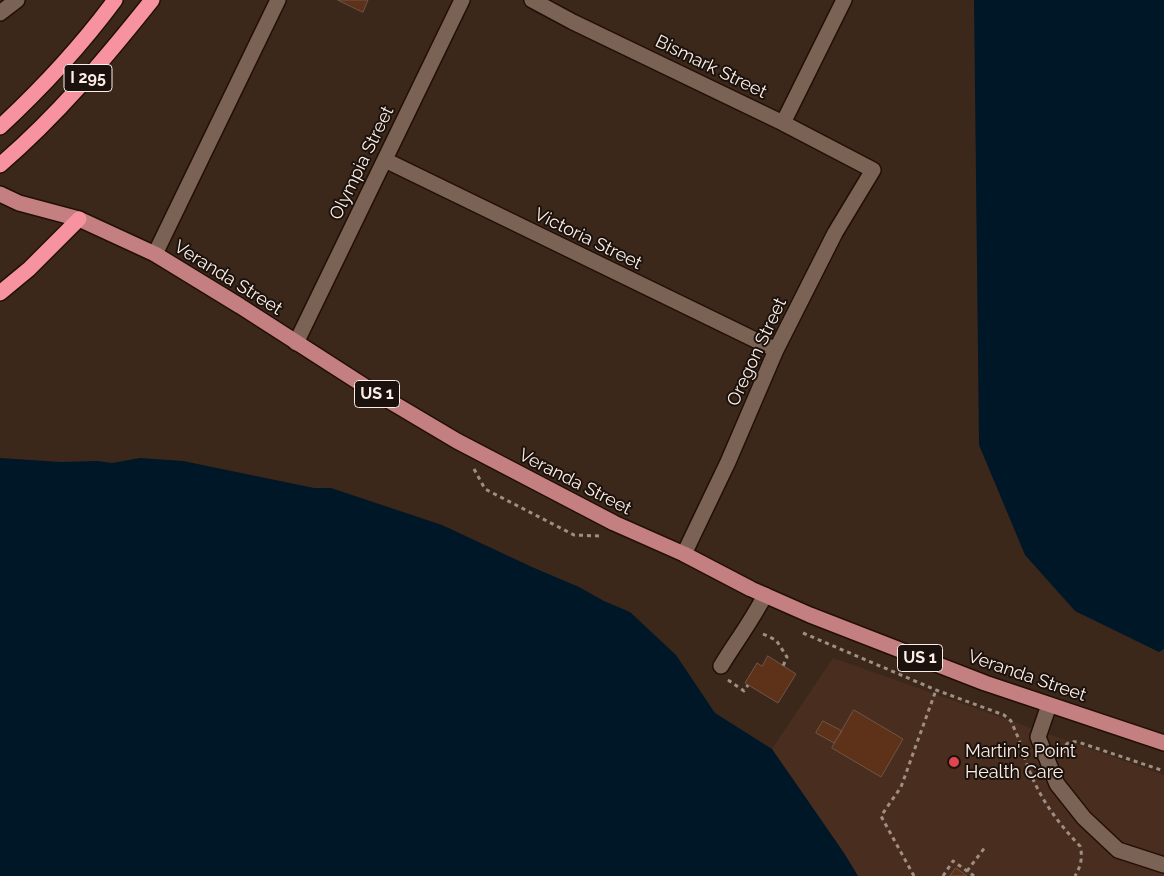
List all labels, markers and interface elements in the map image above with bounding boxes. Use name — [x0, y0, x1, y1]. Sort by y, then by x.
street label: Bismark Street — [652, 31, 770, 103]
road number: I 295 — [64, 64, 112, 92]
street label: Olympia Street — [325, 103, 399, 223]
street label: Victoria Street — [531, 204, 645, 274]
street label: Veranda Street — [170, 236, 286, 320]
street label: Oregon Street — [723, 294, 791, 410]
road number: US 1 — [354, 380, 400, 408]
street label: Veranda Street — [515, 444, 635, 520]
road number: US 1 — [898, 644, 942, 671]
street label: Veranda Street — [965, 646, 1089, 706]
place label: Martin's Point Health Care — [965, 741, 1076, 784]
marker: Martin's Point Health Care — [947, 755, 961, 769]

